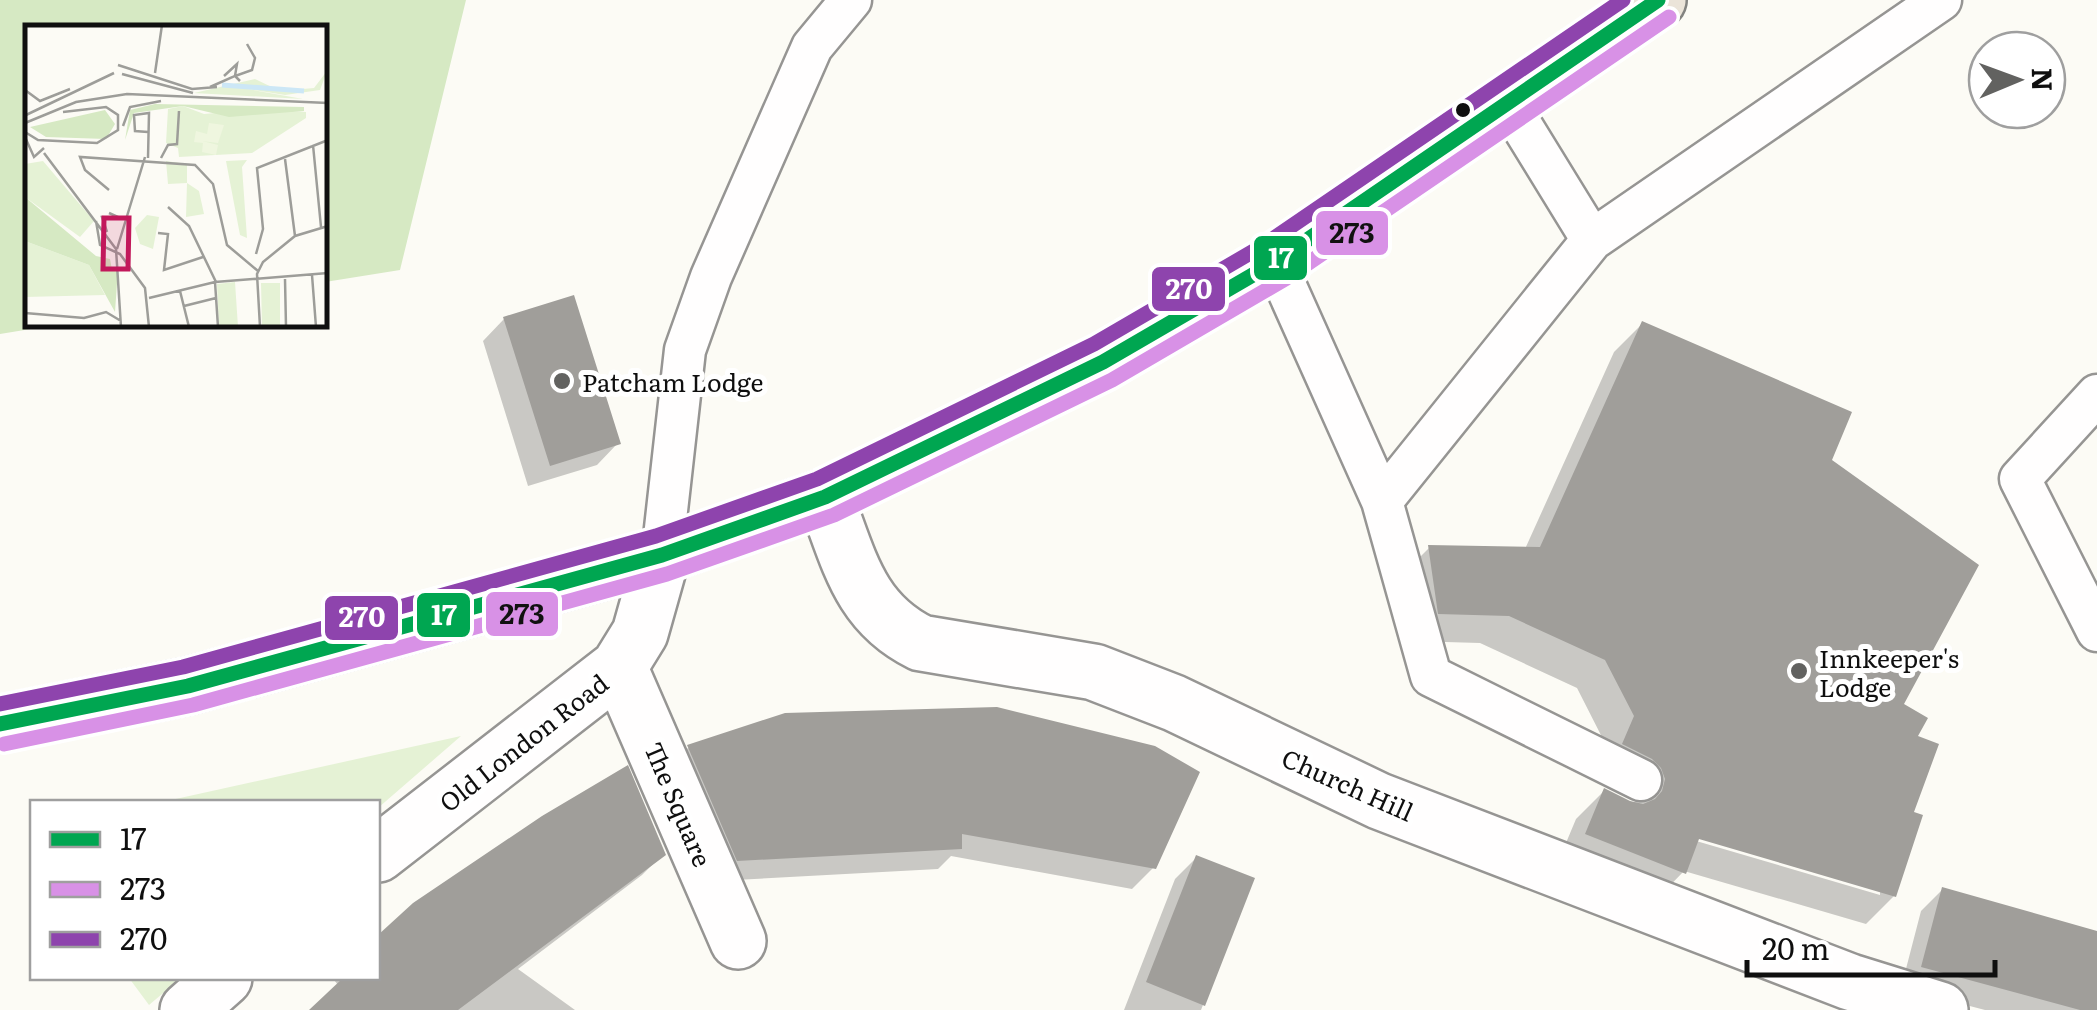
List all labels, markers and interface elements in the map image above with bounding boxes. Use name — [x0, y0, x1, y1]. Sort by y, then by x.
inset map — [25, 25, 328, 328]
north arrow — [1967, 30, 2067, 130]
text: N — [2023, 67, 2065, 92]
unlabelled marker — [1453, 100, 1473, 120]
line badge: 273 — [1314, 209, 1390, 257]
text: 273 — [1329, 210, 1375, 252]
line badge: 17 — [1252, 234, 1309, 282]
text: 17 — [1268, 235, 1295, 277]
line badge: 270 — [1150, 265, 1227, 313]
text: 270 — [1165, 266, 1213, 308]
place label: Patcham Lodge — [582, 363, 763, 400]
marker: Patcham Lodge — [551, 370, 573, 392]
line badge: 273 — [484, 590, 560, 638]
line badge: 17 — [415, 591, 472, 639]
text: 273 — [499, 591, 545, 633]
text: 17 — [431, 592, 458, 634]
line badge: 270 — [323, 594, 400, 642]
text: 270 — [338, 594, 386, 636]
place label: Innkeeper's Lodge — [1819, 639, 1959, 705]
marker: Innkeeper's Lodge — [1788, 660, 1810, 682]
street label: Old London Road — [431, 664, 615, 820]
street label: The Square — [636, 736, 722, 872]
street label: Church Hill — [1276, 739, 1420, 829]
legend — [30, 800, 380, 980]
text: 17 — [120, 815, 147, 859]
text: 273 — [120, 865, 166, 909]
text: 270 — [120, 915, 167, 959]
scale bar — [1747, 915, 1994, 977]
text: 20 m — [1762, 925, 1830, 969]

